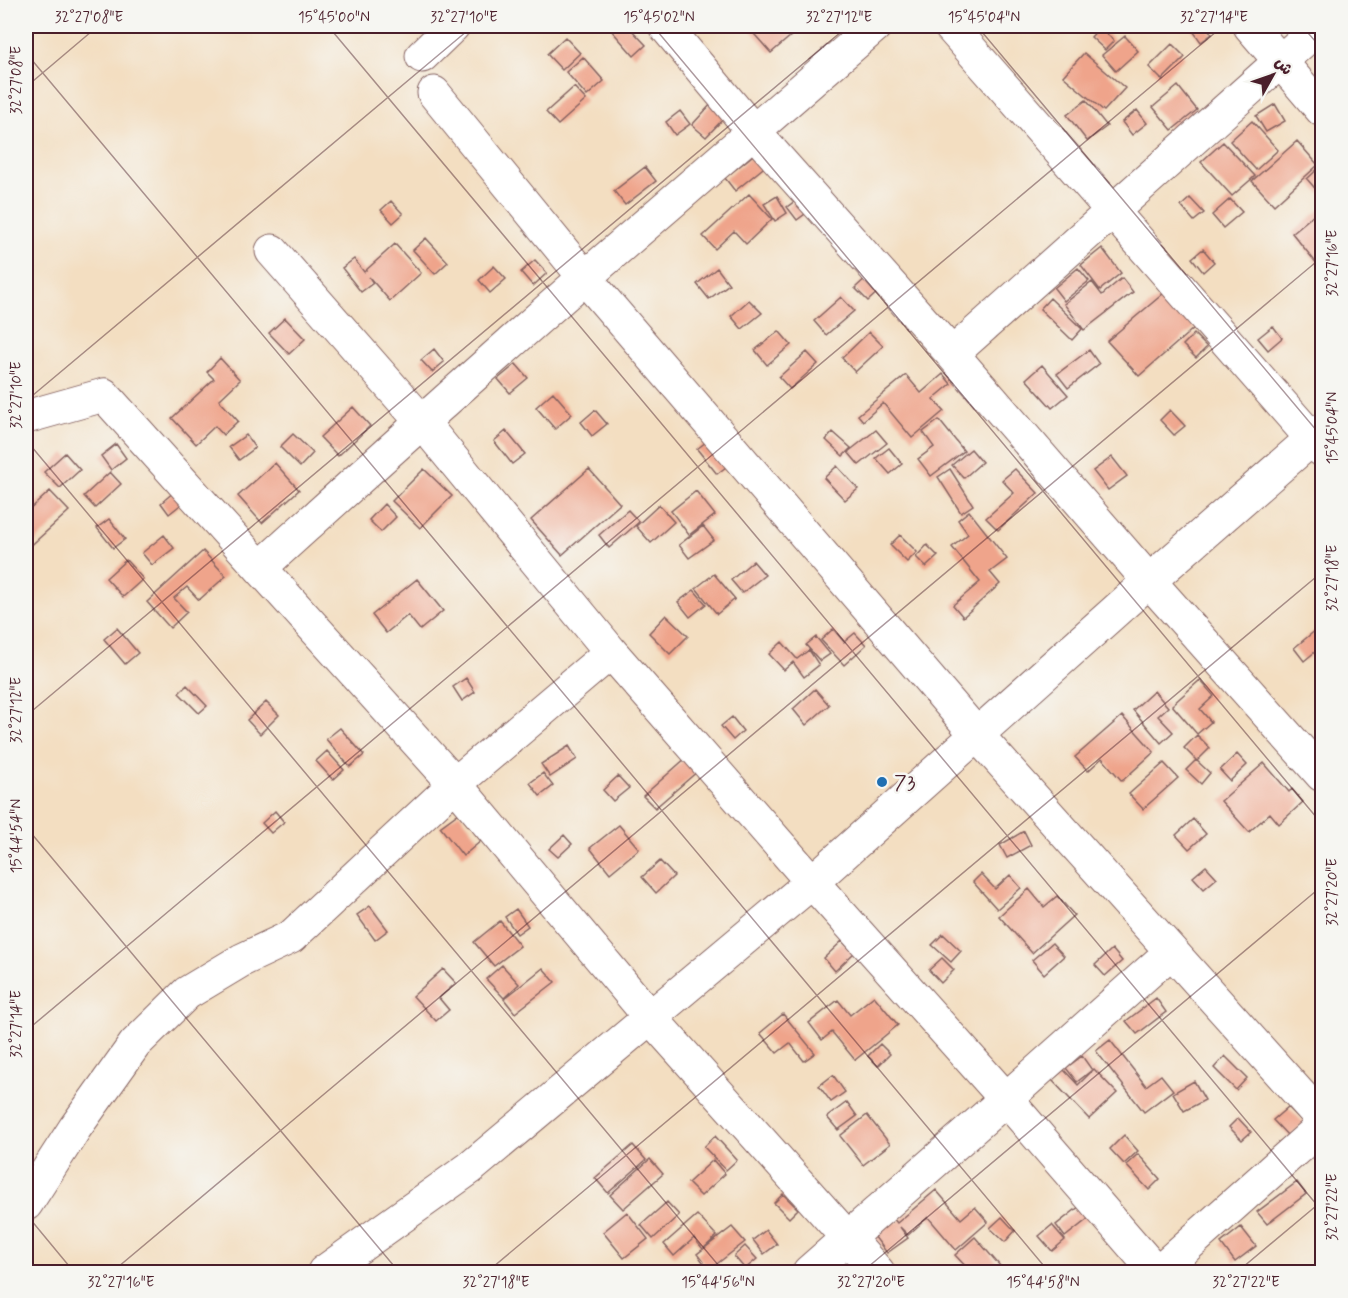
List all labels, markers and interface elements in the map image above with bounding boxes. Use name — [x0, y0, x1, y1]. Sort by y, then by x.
text: 32°27'08"E — [55, 8, 124, 28]
text: 15°45'00"N — [298, 8, 370, 28]
text: 32°27'10"E — [430, 8, 498, 28]
text: 15°45'02"N — [623, 8, 695, 28]
text: 32°27'12"E — [806, 8, 873, 28]
text: 15°45'04"N — [948, 8, 1020, 28]
text: 32°27'14"E — [1180, 8, 1248, 28]
text: 32°27'08"E — [7, 45, 27, 114]
north arrow — [1243, 45, 1303, 105]
text: ش — [1270, 53, 1297, 80]
text: 32°27'16"E — [1323, 229, 1343, 297]
text: 32°27'10"E — [7, 361, 27, 429]
text: 15°45'04"N — [1323, 392, 1343, 464]
text: 32°27'18"E — [1323, 544, 1343, 612]
text: 32°27'12"E — [7, 676, 27, 743]
place label: 73 — [894, 769, 916, 797]
marker: 73 — [875, 775, 889, 789]
text: 15°44'54"N — [7, 799, 27, 873]
text: 32°27'20"E — [1323, 858, 1343, 926]
text: 32°27'14"E — [7, 990, 27, 1058]
text: 32°27'22"E — [1323, 1173, 1343, 1241]
text: 32°27'16"E — [87, 1273, 155, 1293]
text: 32°27'18"E — [463, 1273, 530, 1293]
text: 15°44'56"N — [681, 1273, 755, 1293]
text: 32°27'20"E — [837, 1273, 905, 1293]
text: 15°44'58"N — [1006, 1273, 1080, 1293]
text: 32°27'22"E — [1212, 1273, 1280, 1293]

